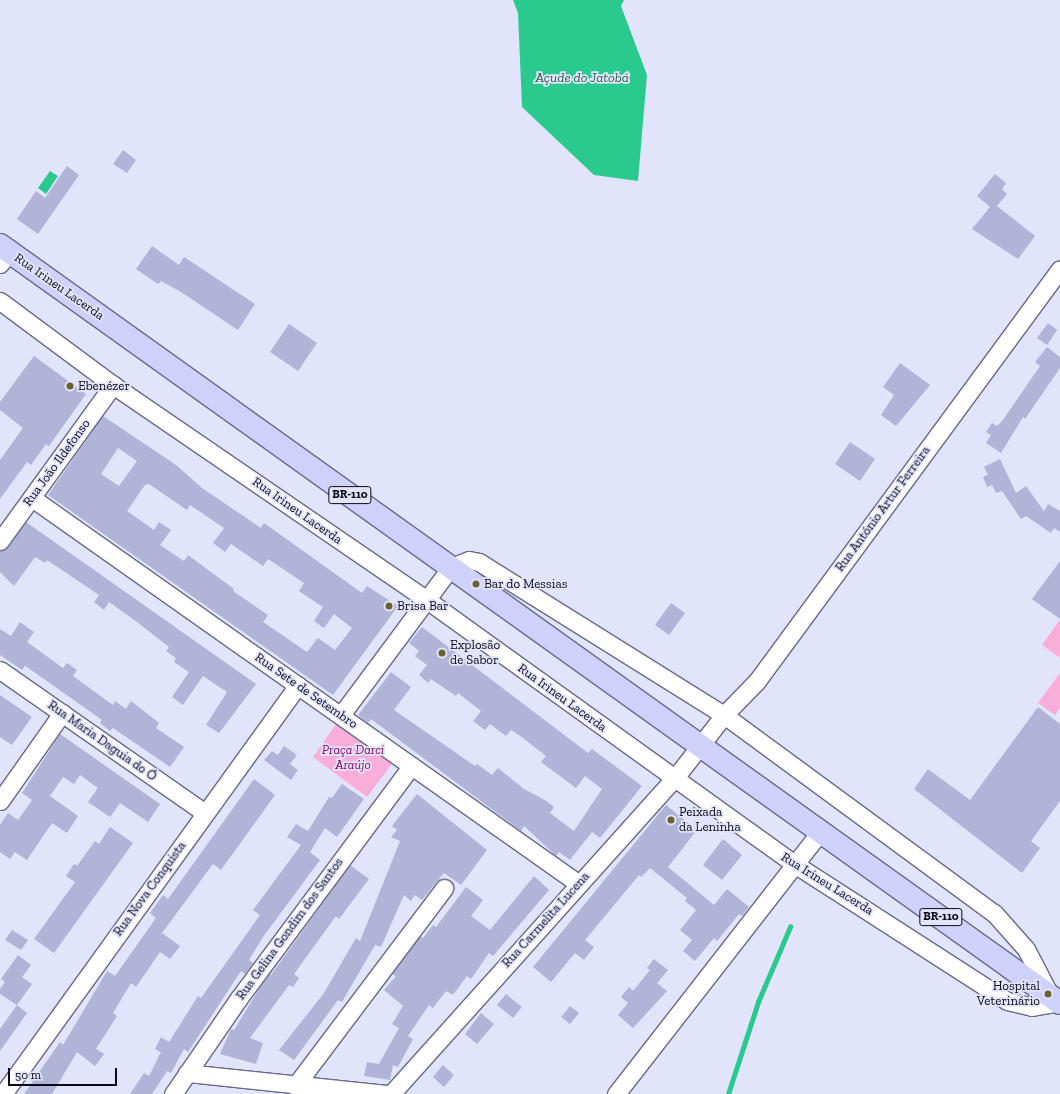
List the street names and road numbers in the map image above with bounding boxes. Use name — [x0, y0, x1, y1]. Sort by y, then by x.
street label: Rua Irineu Lacerda — [11, 250, 107, 324]
street label: Rua João Ildefonso — [20, 416, 94, 510]
street label: Rua António Artur Ferreira — [832, 443, 934, 575]
street label: Rua Irineu Lacerda — [249, 474, 345, 548]
road number: BR-110 — [328, 485, 372, 505]
street label: Rua Sete de Setembro — [252, 650, 360, 732]
street label: Rua Irineu Lacerda — [515, 661, 609, 735]
street label: Rua Maria Daguia do Ó — [45, 698, 159, 784]
street label: Rua Nova Conquista — [110, 839, 190, 939]
street label: Rua Irineu Lacerda — [778, 849, 876, 919]
street label: Rua Gelina Gondim dos Santos — [233, 855, 347, 1003]
street label: Rua Carmelita Lucena — [499, 869, 593, 971]
road number: BR-110 — [919, 907, 963, 927]

